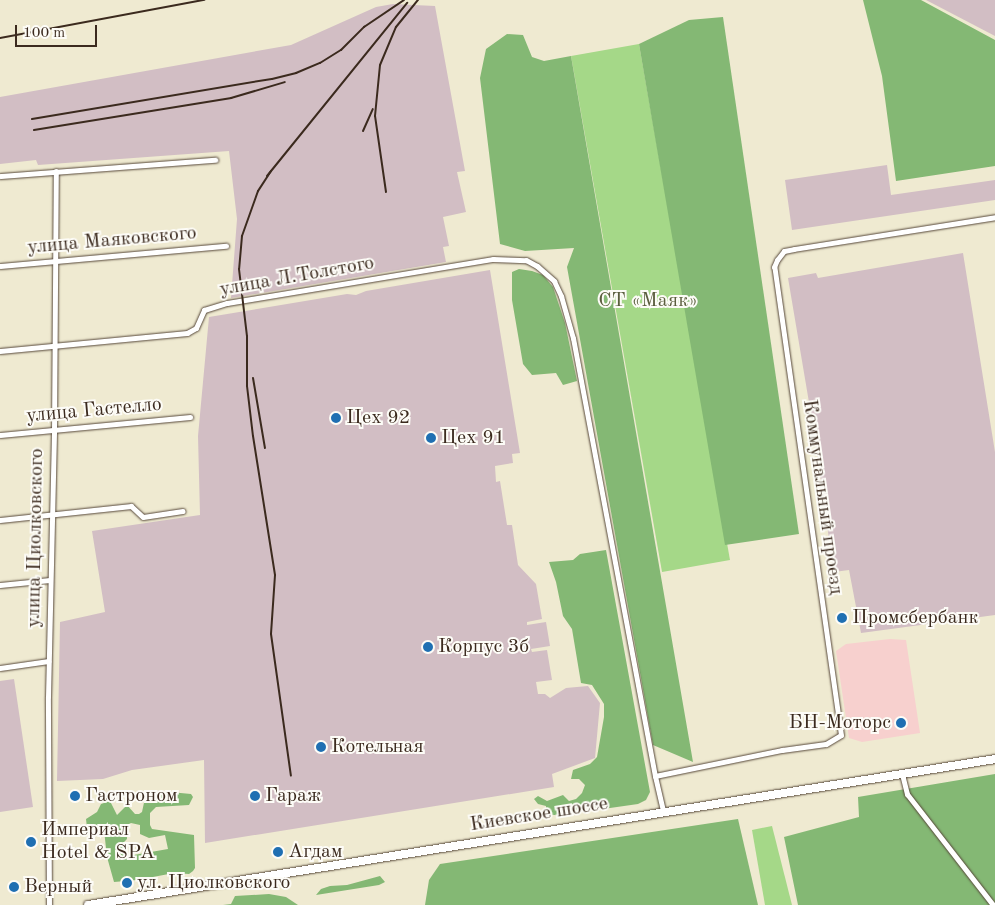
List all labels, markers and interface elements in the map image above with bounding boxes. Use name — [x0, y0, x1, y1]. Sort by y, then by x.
scale bar — [18, 15, 100, 47]
text: 100 m — [23, 26, 65, 41]
street label: улица Маяковского — [26, 222, 198, 260]
street label: улица Л.Толстого — [218, 252, 376, 302]
park label: СТ «Маяк» — [598, 289, 698, 313]
street label: улица Гастелло — [25, 393, 163, 429]
street label: Коммунальный проезд — [796, 398, 848, 596]
place label: Цех 92 — [346, 406, 410, 430]
marker: Цех 92 — [330, 412, 342, 424]
place label: Цех 91 — [441, 426, 505, 450]
marker: Цех 91 — [425, 432, 437, 444]
street label: улица Циолковского — [22, 448, 50, 628]
place label: Промсбербанк — [852, 606, 979, 630]
marker: Промсбербанк — [836, 612, 848, 624]
place label: Корпус 3б — [438, 635, 529, 659]
marker: Корпус 3б — [422, 641, 434, 653]
place label: БН-Моторс — [789, 711, 891, 735]
marker: БН-Моторс — [895, 717, 907, 729]
place label: Котельная — [331, 735, 424, 759]
marker: Котельная — [315, 741, 327, 753]
place label: Гастроном — [85, 784, 178, 808]
place label: Гараж — [265, 784, 321, 808]
marker: Гастроном — [69, 790, 81, 802]
marker: Гараж — [249, 790, 261, 802]
street label: Киевское шоссе — [468, 792, 610, 838]
place label: Империал Hotel & SPA — [41, 818, 155, 865]
marker: Империал Hotel & SPA — [25, 836, 37, 848]
place label: Агдам — [288, 840, 342, 864]
marker: Агдам — [272, 846, 284, 858]
place label: ул. Циолковского — [137, 871, 290, 895]
place label: Верный — [24, 875, 92, 899]
marker: ул. Циолковского — [121, 877, 133, 889]
marker: Верный — [8, 881, 20, 893]

